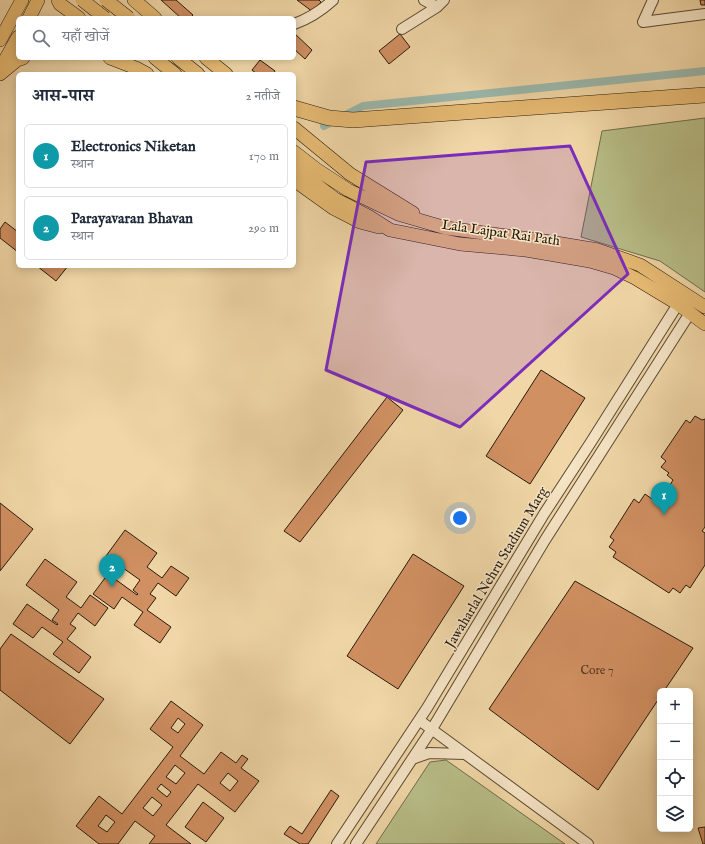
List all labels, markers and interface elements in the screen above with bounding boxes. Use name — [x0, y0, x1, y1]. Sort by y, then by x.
search box — [16, 16, 296, 60]
icon: search — [30, 27, 52, 49]
text: यहाँ खोजें — [62, 27, 109, 46]
text: आस-पास — [32, 86, 94, 107]
text: 2 नतीजे — [246, 88, 280, 105]
text: Electronics Niketan — [71, 137, 196, 156]
text: 1 — [44, 148, 48, 165]
text: 170 m — [249, 148, 279, 165]
text: स्थान — [71, 156, 94, 173]
text: Parayavaran Bhavan — [71, 209, 193, 228]
street label: Lala Lajpat Rai Path — [440, 216, 562, 250]
text: 2 — [43, 220, 49, 237]
text: 290 m — [248, 220, 279, 237]
text: स्थान — [71, 228, 94, 245]
pin: 1 — [651, 482, 677, 515]
street label: Jawaharlal Nehru Stadium Marg — [440, 483, 552, 653]
your location — [450, 508, 470, 528]
pin: 2 — [99, 554, 125, 587]
house number: Core 7 — [580, 663, 614, 678]
map controls — [657, 688, 693, 832]
button: + — [657, 688, 693, 724]
button: − — [657, 724, 693, 760]
button: locate — [657, 760, 693, 796]
button: layers — [657, 796, 693, 832]

